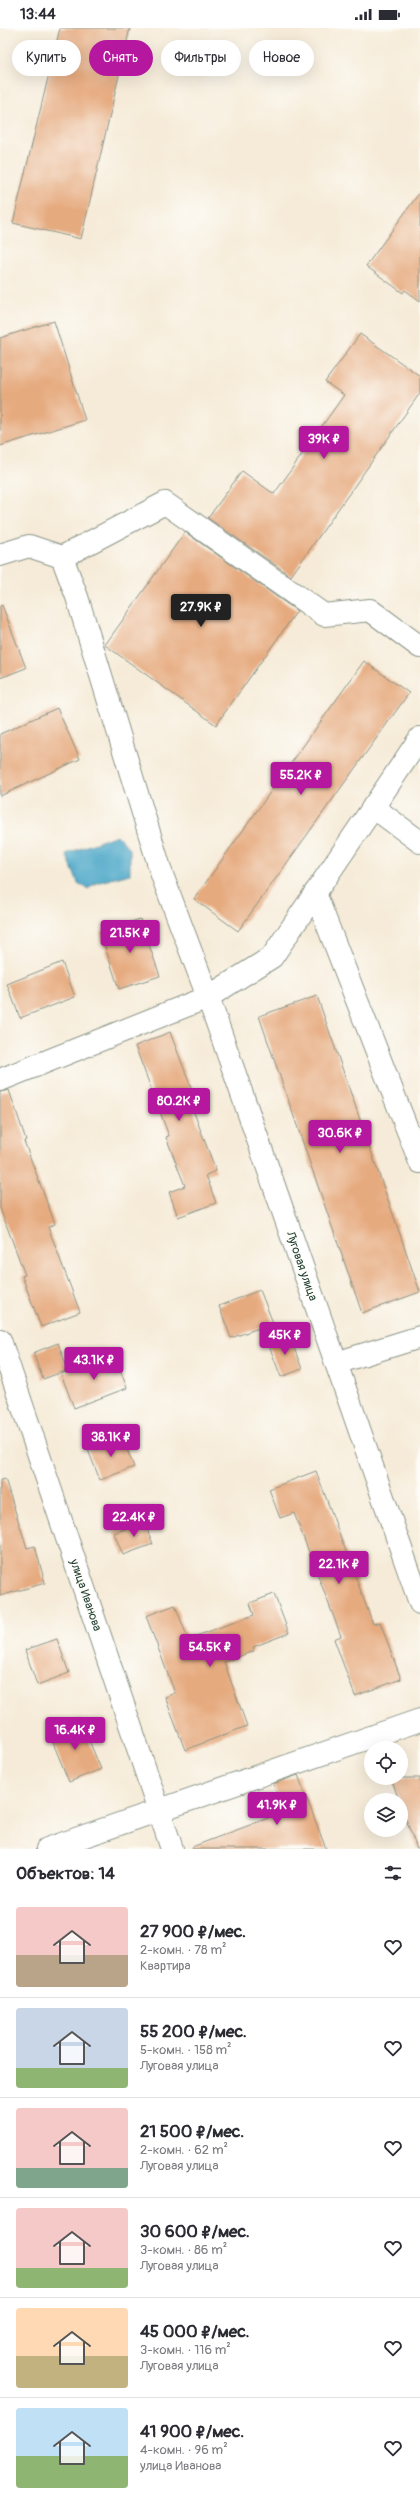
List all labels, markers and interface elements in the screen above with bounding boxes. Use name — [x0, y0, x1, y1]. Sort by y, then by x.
text: 13:44 — [20, 5, 56, 24]
chip: Купить — [12, 40, 81, 76]
chip: Снять — [89, 40, 153, 76]
chip: Фильтры — [161, 40, 241, 76]
chip: Новое — [249, 40, 314, 76]
pin: 39K ₽ — [296, 426, 352, 460]
text: 39K ₽ — [308, 431, 340, 447]
pin: 27.9K ₽ — [164, 594, 238, 628]
text: 27.9K ₽ — [180, 599, 222, 615]
pin: 55.2K ₽ — [264, 762, 338, 796]
text: 55.2K ₽ — [280, 767, 322, 783]
pin: 21.5K ₽ — [93, 920, 167, 954]
text: 21.5K ₽ — [110, 925, 150, 941]
pin: 80.2K ₽ — [142, 1088, 216, 1122]
text: 80.2K ₽ — [157, 1093, 201, 1109]
pin: 30.6K ₽ — [303, 1120, 377, 1154]
text: 30.6K ₽ — [317, 1125, 363, 1141]
street label: Луговая улица — [282, 1229, 321, 1303]
pin: 45K ₽ — [257, 1322, 313, 1356]
text: 45K ₽ — [268, 1327, 302, 1343]
pin: 43.1K ₽ — [57, 1347, 131, 1381]
text: 43.1K ₽ — [73, 1352, 115, 1368]
pin: 38.1K ₽ — [74, 1424, 148, 1458]
text: 38.1K ₽ — [91, 1429, 131, 1445]
pin: 22.4K ₽ — [97, 1504, 171, 1538]
text: 22.4K ₽ — [112, 1509, 156, 1525]
pin: 22.1K ₽ — [302, 1551, 376, 1585]
street label: улица Иванова — [66, 1556, 105, 1633]
text: 22.1K ₽ — [319, 1556, 359, 1572]
pin: 54.5K ₽ — [173, 1634, 247, 1668]
text: 54.5K ₽ — [189, 1639, 231, 1655]
pin: 16.4K ₽ — [38, 1717, 112, 1751]
text: 16.4K ₽ — [54, 1722, 96, 1738]
map controls — [364, 1741, 408, 1837]
button: locate — [364, 1741, 408, 1785]
pin: 41.9K ₽ — [240, 1792, 314, 1826]
button: layers — [364, 1793, 408, 1837]
text: 41.9K ₽ — [257, 1797, 297, 1813]
icon: filters — [382, 1862, 404, 1884]
text: Объектов: 14 — [16, 1863, 115, 1884]
text: 27 900 ₽/мес. — [140, 1921, 246, 1942]
icon: home — [48, 1923, 96, 1971]
icon: heart — [382, 1936, 404, 1958]
text: 2-комн. · 78 m² — [140, 1942, 226, 1958]
text: Квартира — [140, 1958, 191, 1974]
text: 55 200 ₽/мес. — [140, 2021, 247, 2042]
icon: home — [48, 2024, 96, 2072]
icon: heart — [382, 2037, 404, 2059]
text: 5-комн. · 158 m² — [140, 2042, 232, 2058]
text: Луговая улица — [140, 2058, 219, 2074]
text: 21 500 ₽/мес. — [140, 2121, 244, 2142]
icon: home — [48, 2124, 96, 2172]
icon: heart — [382, 2137, 404, 2159]
text: 2-комн. · 62 m² — [140, 2142, 228, 2158]
text: Луговая улица — [140, 2158, 219, 2174]
text: 30 600 ₽/мес. — [140, 2221, 250, 2242]
icon: home — [48, 2224, 96, 2272]
icon: heart — [382, 2237, 404, 2259]
text: 3-комн. · 86 m² — [140, 2242, 227, 2258]
text: Луговая улица — [140, 2258, 219, 2274]
text: 45 000 ₽/мес. — [140, 2321, 250, 2342]
icon: home — [48, 2324, 96, 2372]
icon: heart — [382, 2337, 404, 2359]
text: 3-комн. · 116 m² — [140, 2342, 231, 2358]
text: Луговая улица — [140, 2358, 219, 2374]
text: 41 900 ₽/мес. — [140, 2421, 244, 2442]
icon: home — [48, 2424, 96, 2472]
icon: heart — [382, 2437, 404, 2459]
text: 4-комн. · 96 m² — [140, 2442, 228, 2458]
text: улица Иванова — [140, 2458, 221, 2474]

